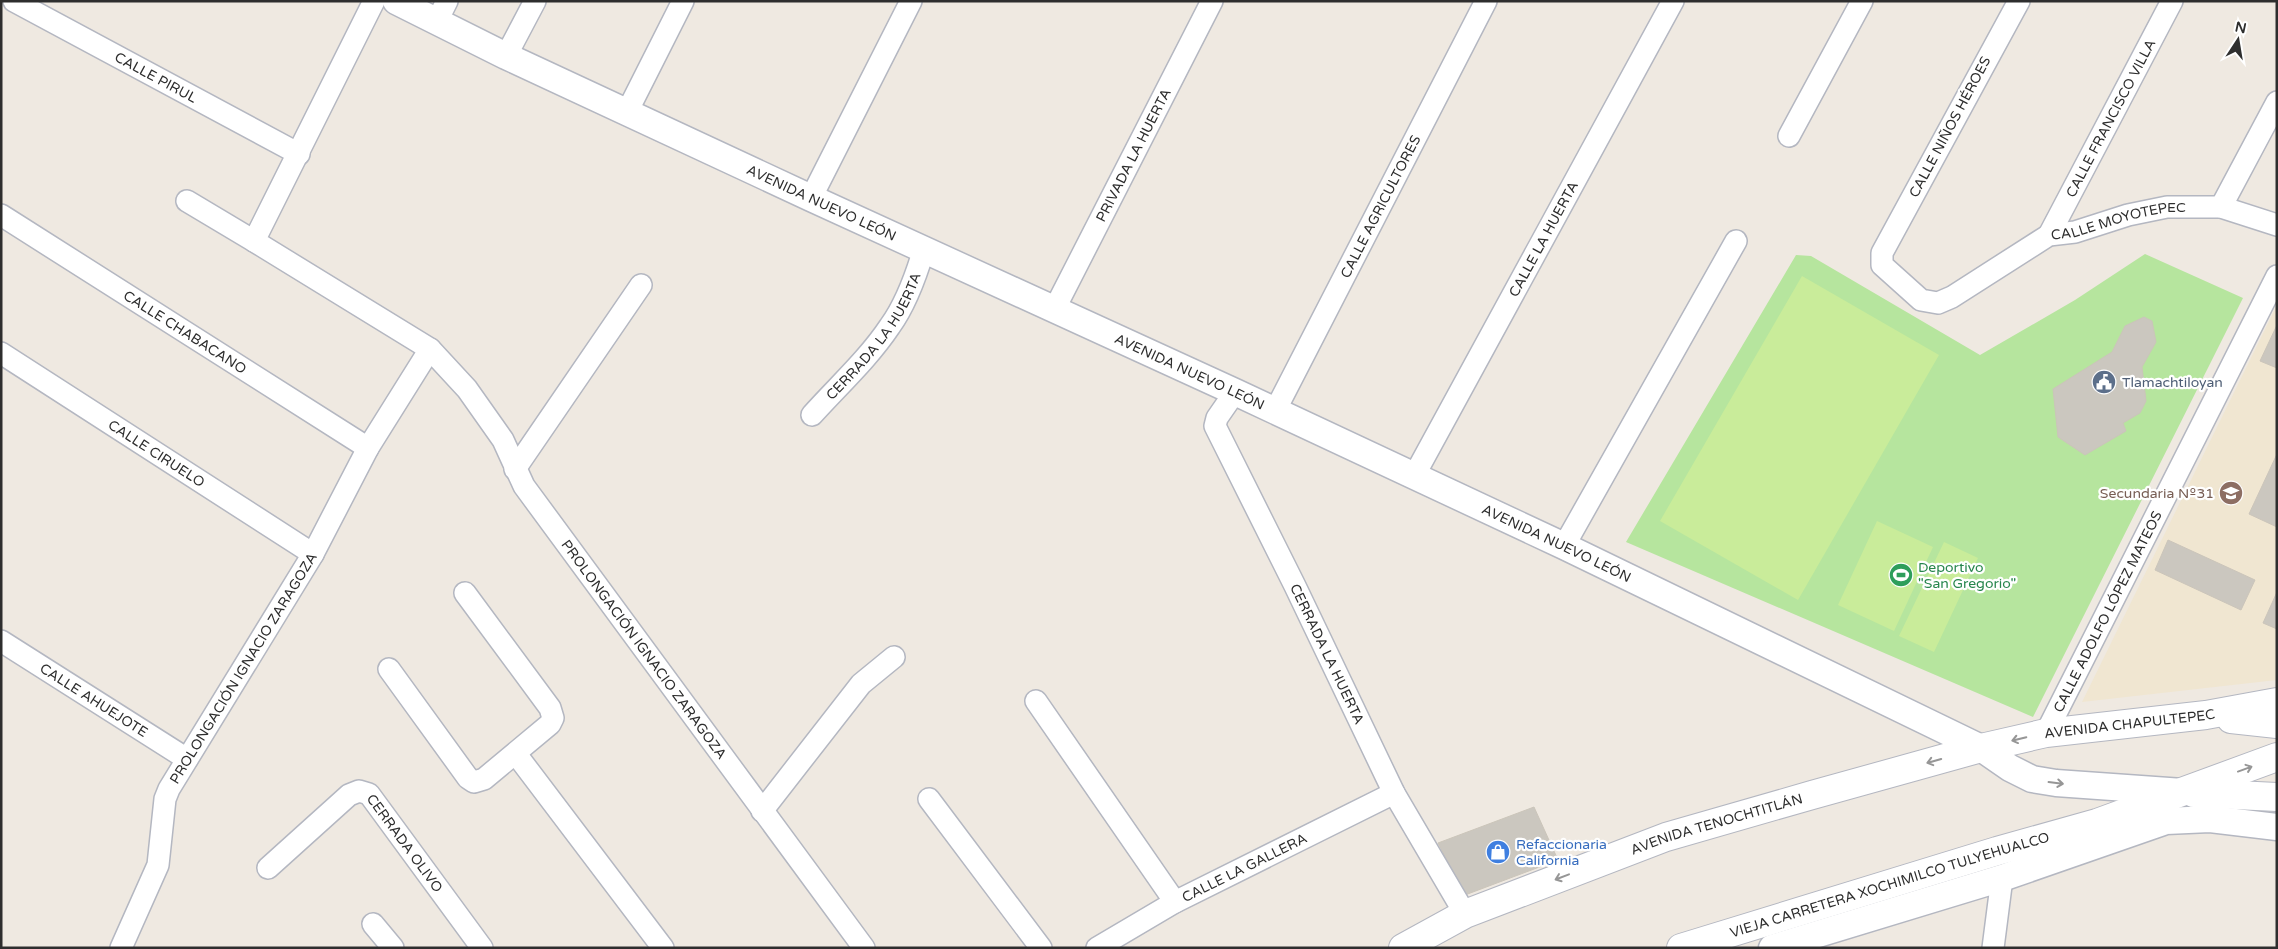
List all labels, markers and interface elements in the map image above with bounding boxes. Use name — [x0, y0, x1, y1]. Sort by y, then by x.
north arrow — [2213, 15, 2263, 65]
text: N — [2233, 18, 2248, 37]
street label: CALLE FRANCISCO VILLA — [2062, 36, 2159, 200]
street label: CALLE PIRUL — [112, 48, 200, 106]
street label: CALLE NIÑOS HÉROES — [1906, 53, 1995, 200]
street label: PRIVADA LA HUERTA — [1092, 86, 1174, 225]
street label: CALLE AGRICULTORES — [1336, 132, 1424, 281]
street label: AVENIDA NUEVO LEÓN — [744, 161, 899, 244]
street label: CALLE LA HUERTA — [1505, 178, 1582, 300]
street label: CALLE MOYOTEPEC — [2050, 199, 2186, 243]
street label: CERRADA LA HUERTA — [822, 270, 924, 403]
street label: CALLE CHABACANO — [120, 286, 250, 377]
street label: AVENIDA NUEVO LEÓN — [1112, 330, 1267, 413]
public building icon: Tlamachtiloyan — [2091, 369, 2117, 395]
place label: Tlamachtiloyan — [2122, 374, 2223, 391]
street label: CALLE CIRUELO — [105, 416, 208, 491]
school or university icon: Secundaria Nº31 — [2218, 480, 2244, 506]
place label: Secundaria Nº31 — [2100, 485, 2214, 502]
street label: AVENIDA NUEVO LEÓN — [1479, 500, 1634, 586]
street label: CALLE ADOLFO LÓPEZ MATEOS — [2049, 508, 2166, 715]
street label: PROLONGACIÓN IGNACIO ZARAGOZA — [558, 536, 730, 762]
street label: PROLONGACIÓN IGNACIO ZARAGOZA — [166, 549, 320, 787]
place label: Deportivo "San Gregorio" — [1918, 559, 2016, 592]
sports icon: Deportivo "San Gregorio" — [1888, 562, 1914, 588]
street label: CERRADA LA HUERTA — [1287, 581, 1368, 727]
street label: CALLE AHUEJOTE — [37, 659, 151, 740]
street label: AVENIDA CHAPULTEPEC — [2043, 705, 2216, 742]
one-way arrow — [2012, 735, 2028, 744]
one-way arrow — [1927, 756, 1943, 766]
one-way arrow — [2237, 764, 2252, 773]
one-way arrow — [2048, 778, 2064, 788]
street label: CERRADA OLIVO — [363, 790, 447, 896]
street label: AVENIDA TENOCHTITLÁN — [1628, 790, 1804, 858]
street label: VIEJA CARRETERA XOCHIMILCO TULYEHUALCO — [1728, 828, 2051, 941]
street label: CALLE LA GALLERA — [1179, 829, 1310, 906]
place label: Refaccionaria California — [1516, 836, 1607, 869]
shop icon: Refaccionaria California — [1485, 839, 1511, 865]
one-way arrow — [1555, 873, 1571, 882]

